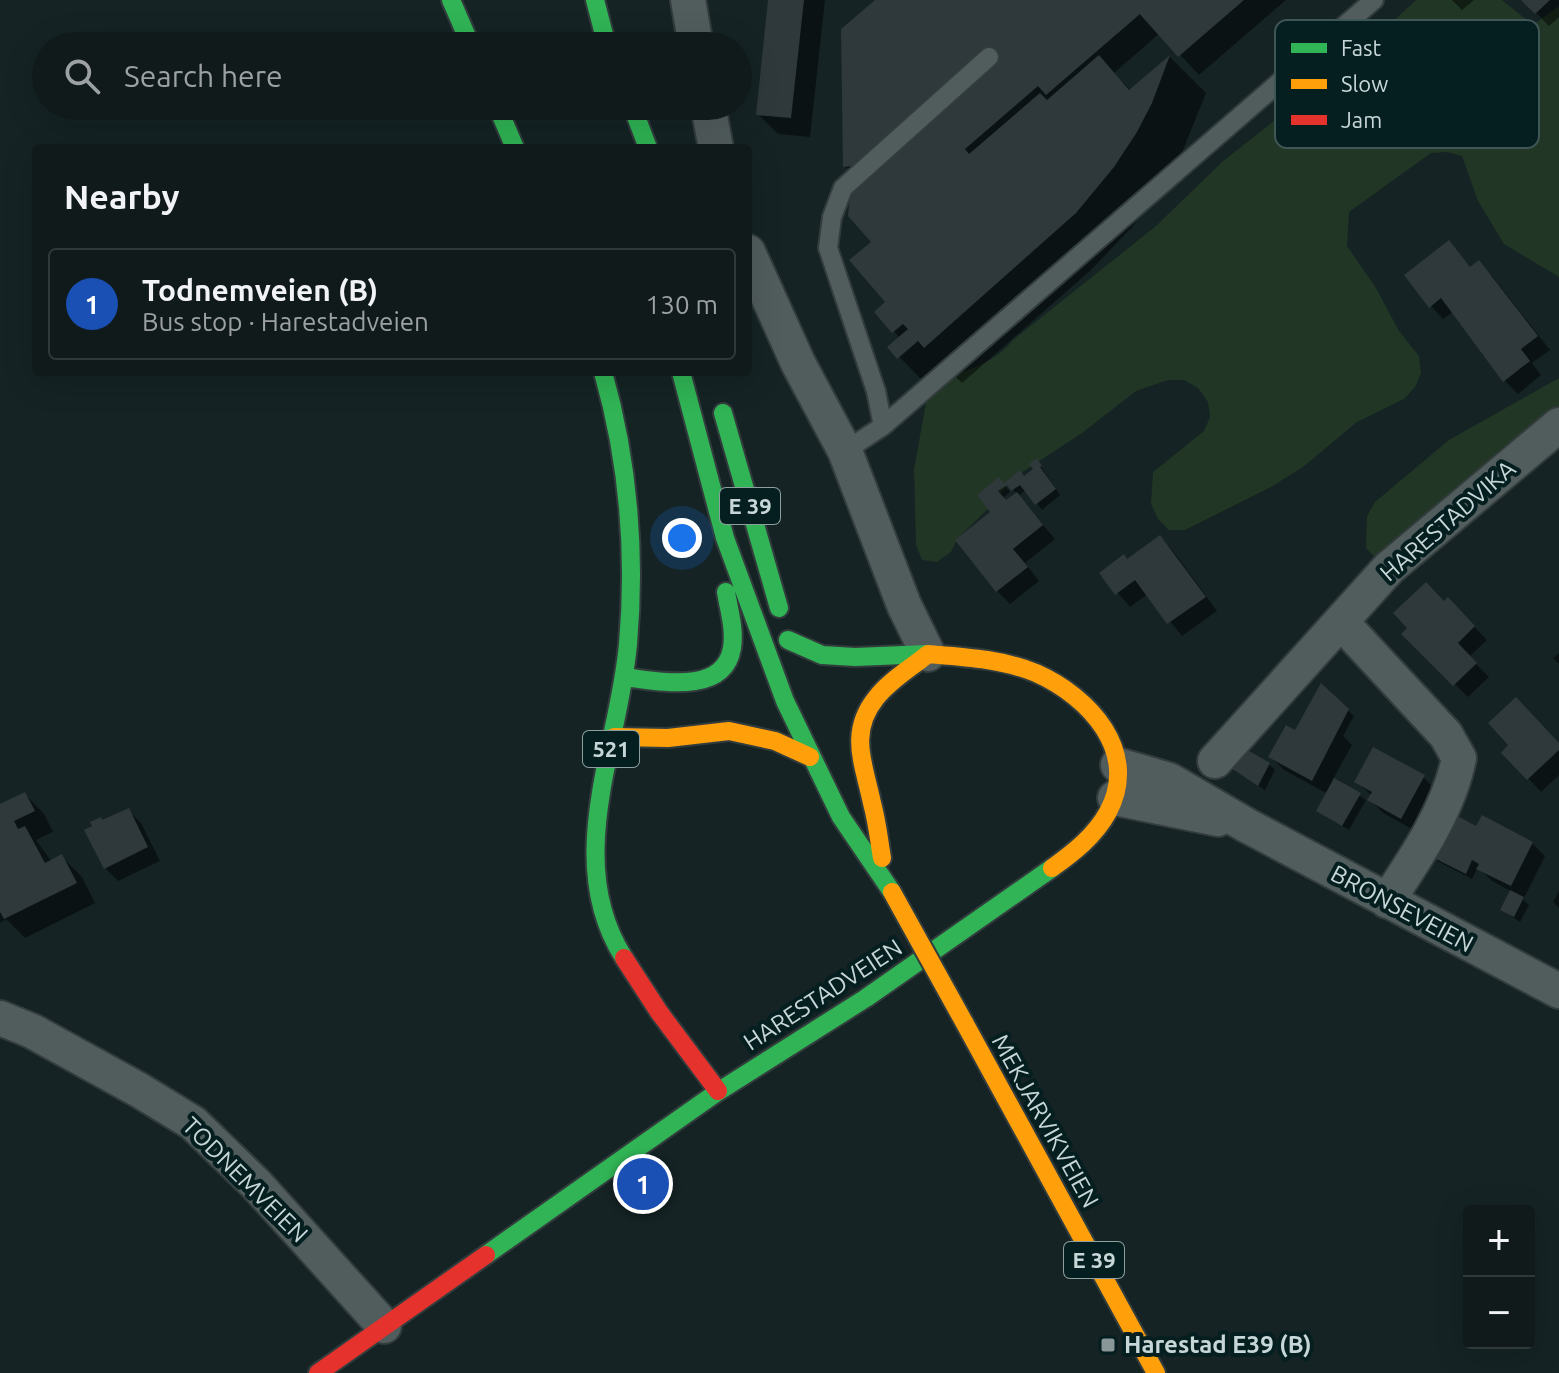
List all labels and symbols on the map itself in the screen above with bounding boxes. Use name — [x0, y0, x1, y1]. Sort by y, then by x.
legend — [1275, 20, 1539, 148]
text: Fast — [1341, 35, 1382, 60]
text: Slow — [1341, 71, 1388, 96]
text: Jam — [1341, 107, 1382, 132]
street label: HARESTADVIKA — [1375, 454, 1521, 587]
road number: E 39 — [720, 488, 780, 524]
your location — [662, 518, 702, 558]
road number: 521 — [583, 731, 639, 767]
street label: BRONSEVEIEN — [1326, 860, 1478, 957]
street label: HARESTADVEIEN — [739, 933, 907, 1056]
street label: MEKJARVIKVEIEN — [987, 1029, 1104, 1212]
street label: TODNEMVEIEN — [177, 1112, 313, 1248]
pin: 1 — [617, 1154, 669, 1214]
road number: E 39 — [1064, 1242, 1124, 1278]
place label: Harestad E39 (B) — [1124, 1331, 1312, 1358]
marker: Harestad E39 (B) — [1099, 1336, 1117, 1354]

